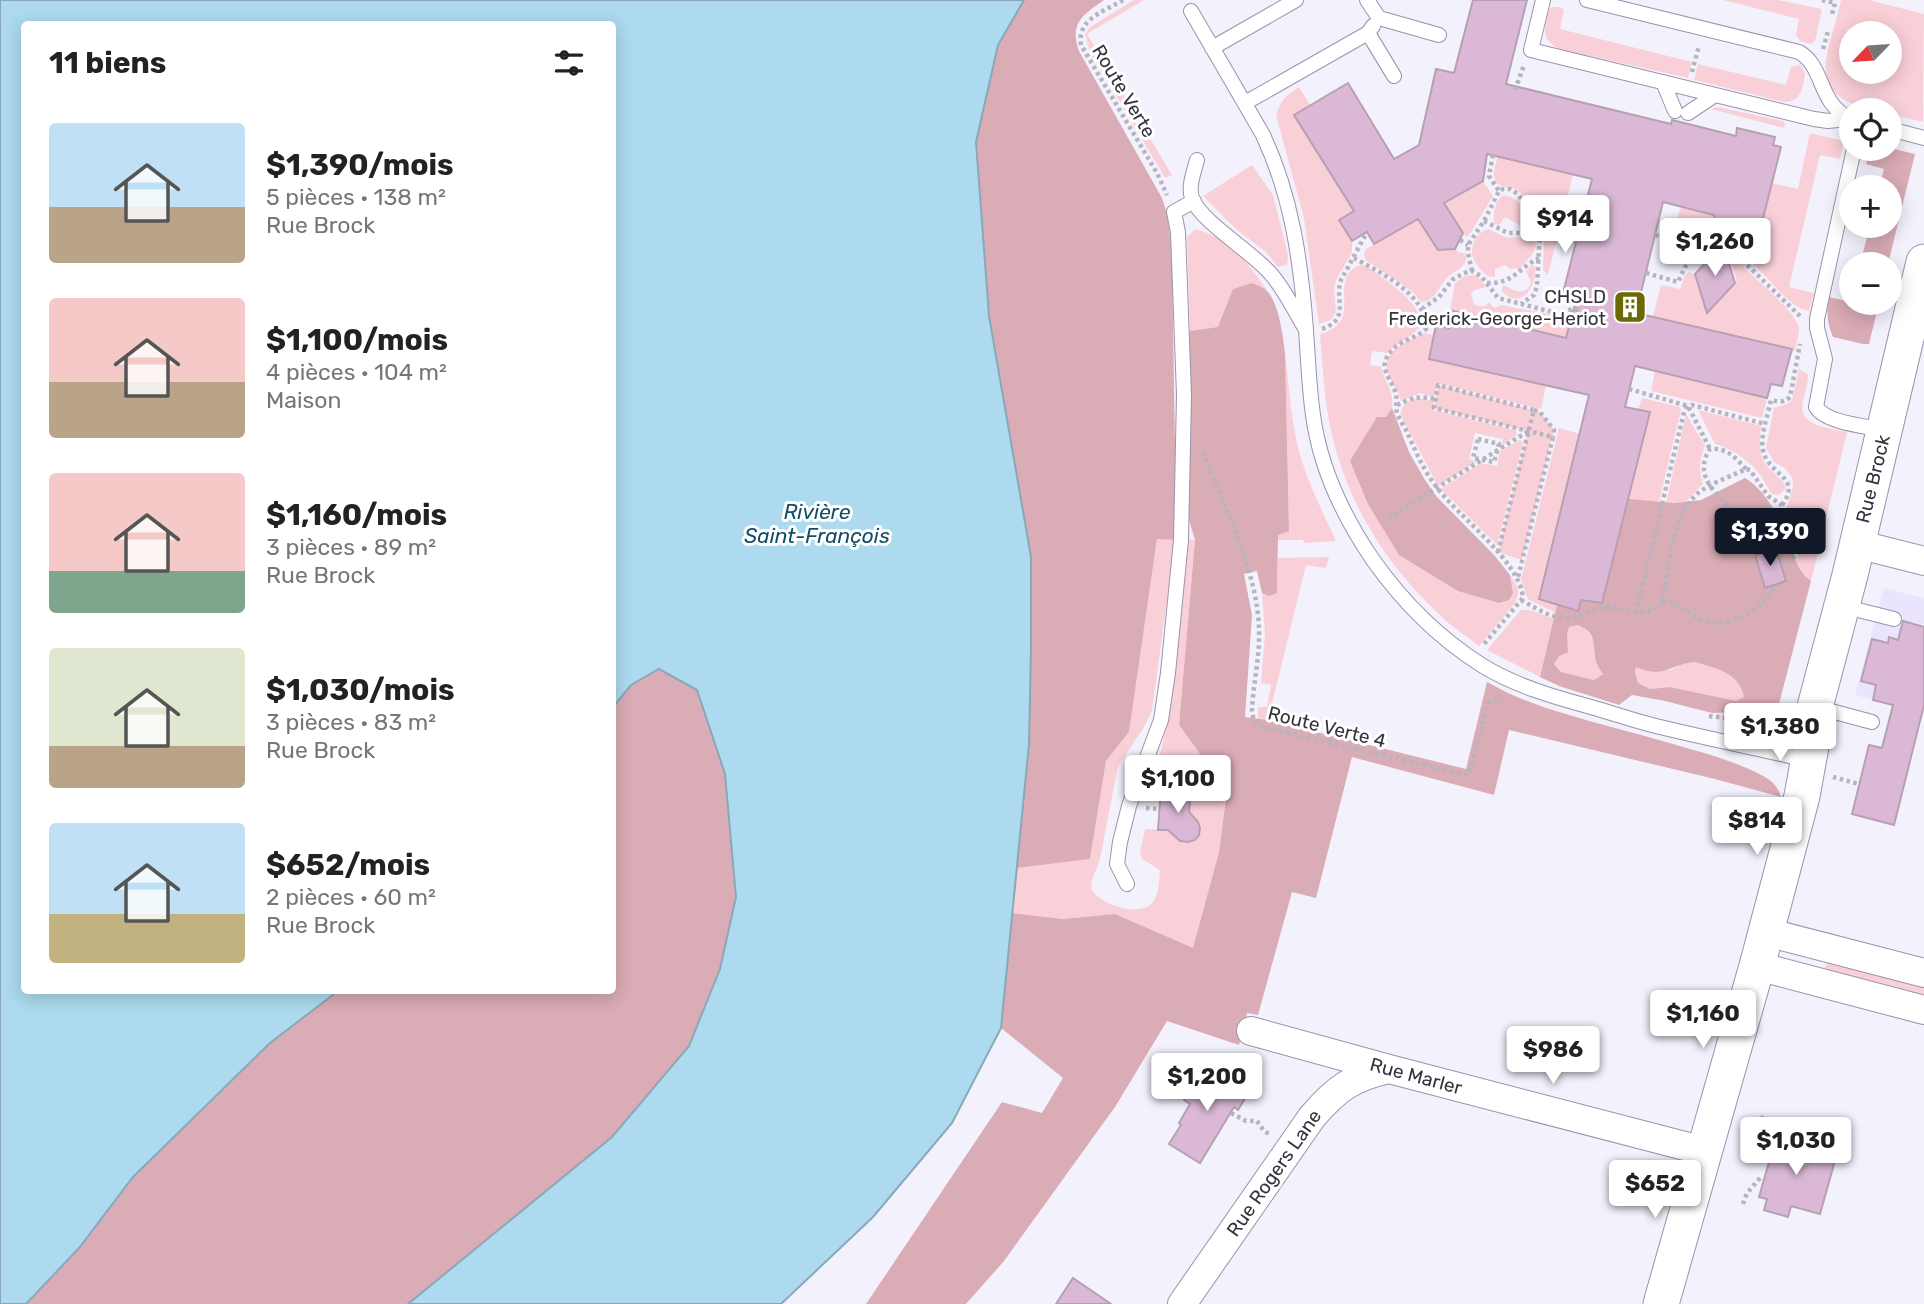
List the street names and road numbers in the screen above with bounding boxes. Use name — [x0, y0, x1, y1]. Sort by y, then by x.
street label: Route Verte — [1087, 40, 1161, 142]
street label: Rue Brock — [1851, 432, 1895, 525]
street label: Route Verte 4 — [1266, 701, 1389, 753]
street label: Rue Marler — [1367, 1053, 1465, 1100]
street label: Rue Rogers Lane — [1222, 1105, 1326, 1241]

